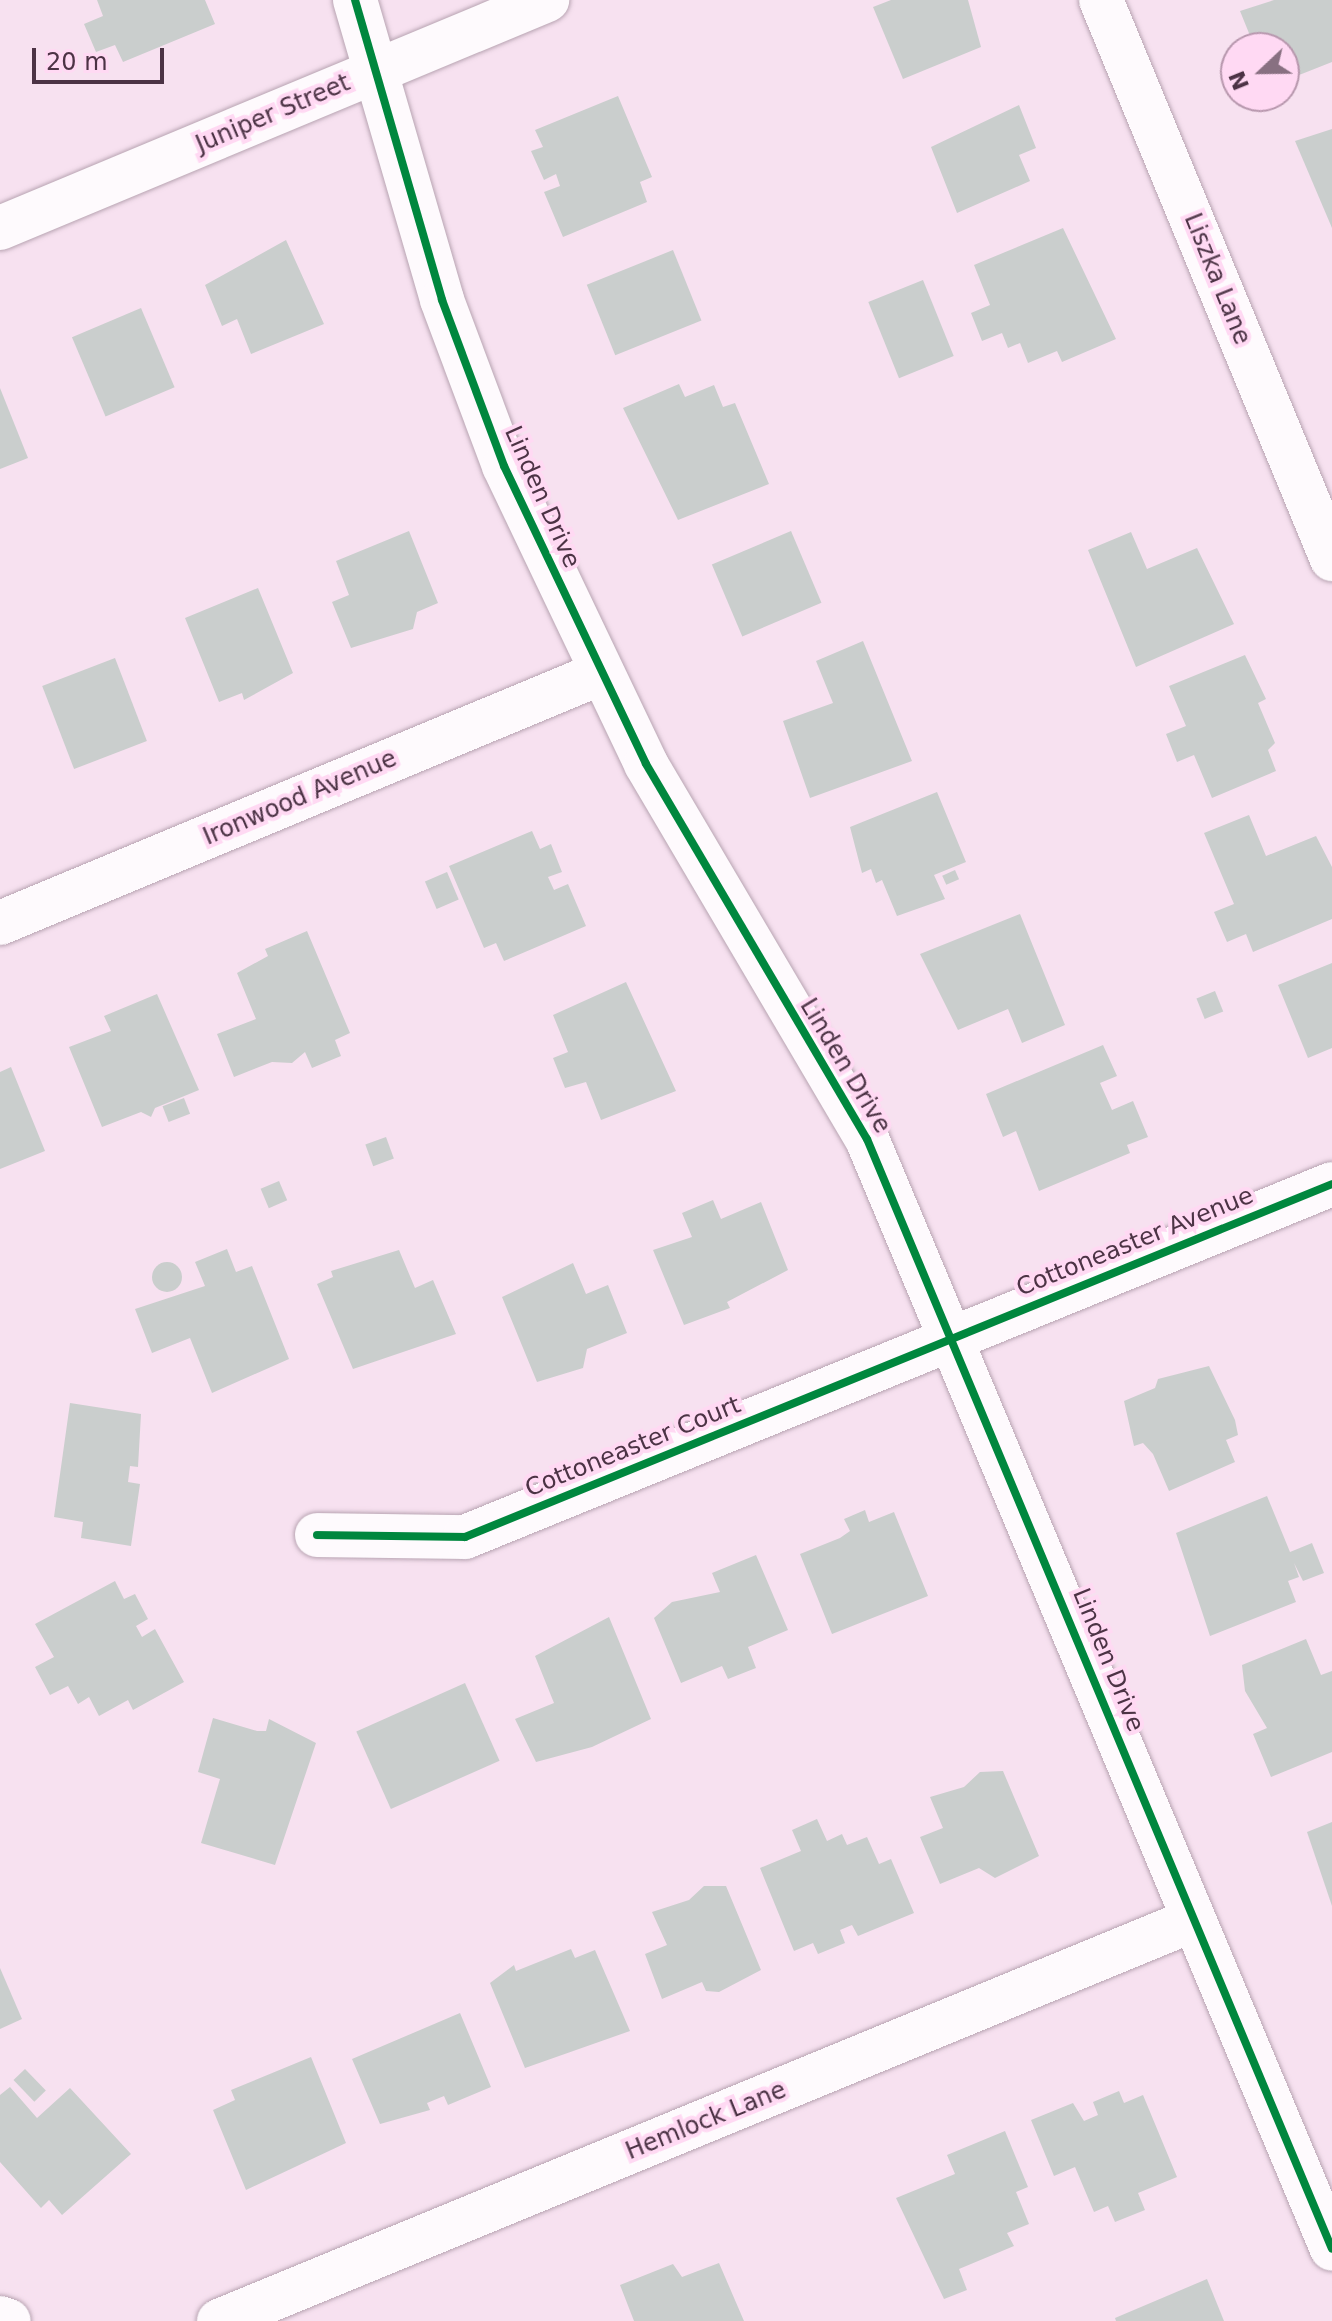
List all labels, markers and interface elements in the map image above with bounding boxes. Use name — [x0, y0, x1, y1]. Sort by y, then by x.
scale bar — [36, 32, 168, 82]
north arrow — [1220, 32, 1300, 112]
text: 20 m — [46, 48, 108, 76]
text: N — [1224, 67, 1254, 94]
street label: Juniper Street — [192, 69, 354, 159]
street label: Liszka Lane — [1178, 209, 1256, 349]
street label: Linden Drive — [498, 422, 586, 572]
street label: Ironwood Avenue — [199, 744, 401, 852]
street label: Linden Drive — [793, 993, 897, 1139]
street label: Cottoneaster Avenue — [1012, 1181, 1258, 1303]
street label: Cottoneaster Court — [521, 1391, 745, 1503]
street label: Linden Drive — [1066, 1584, 1150, 1736]
street label: Hemlock Lane — [622, 2076, 790, 2166]

